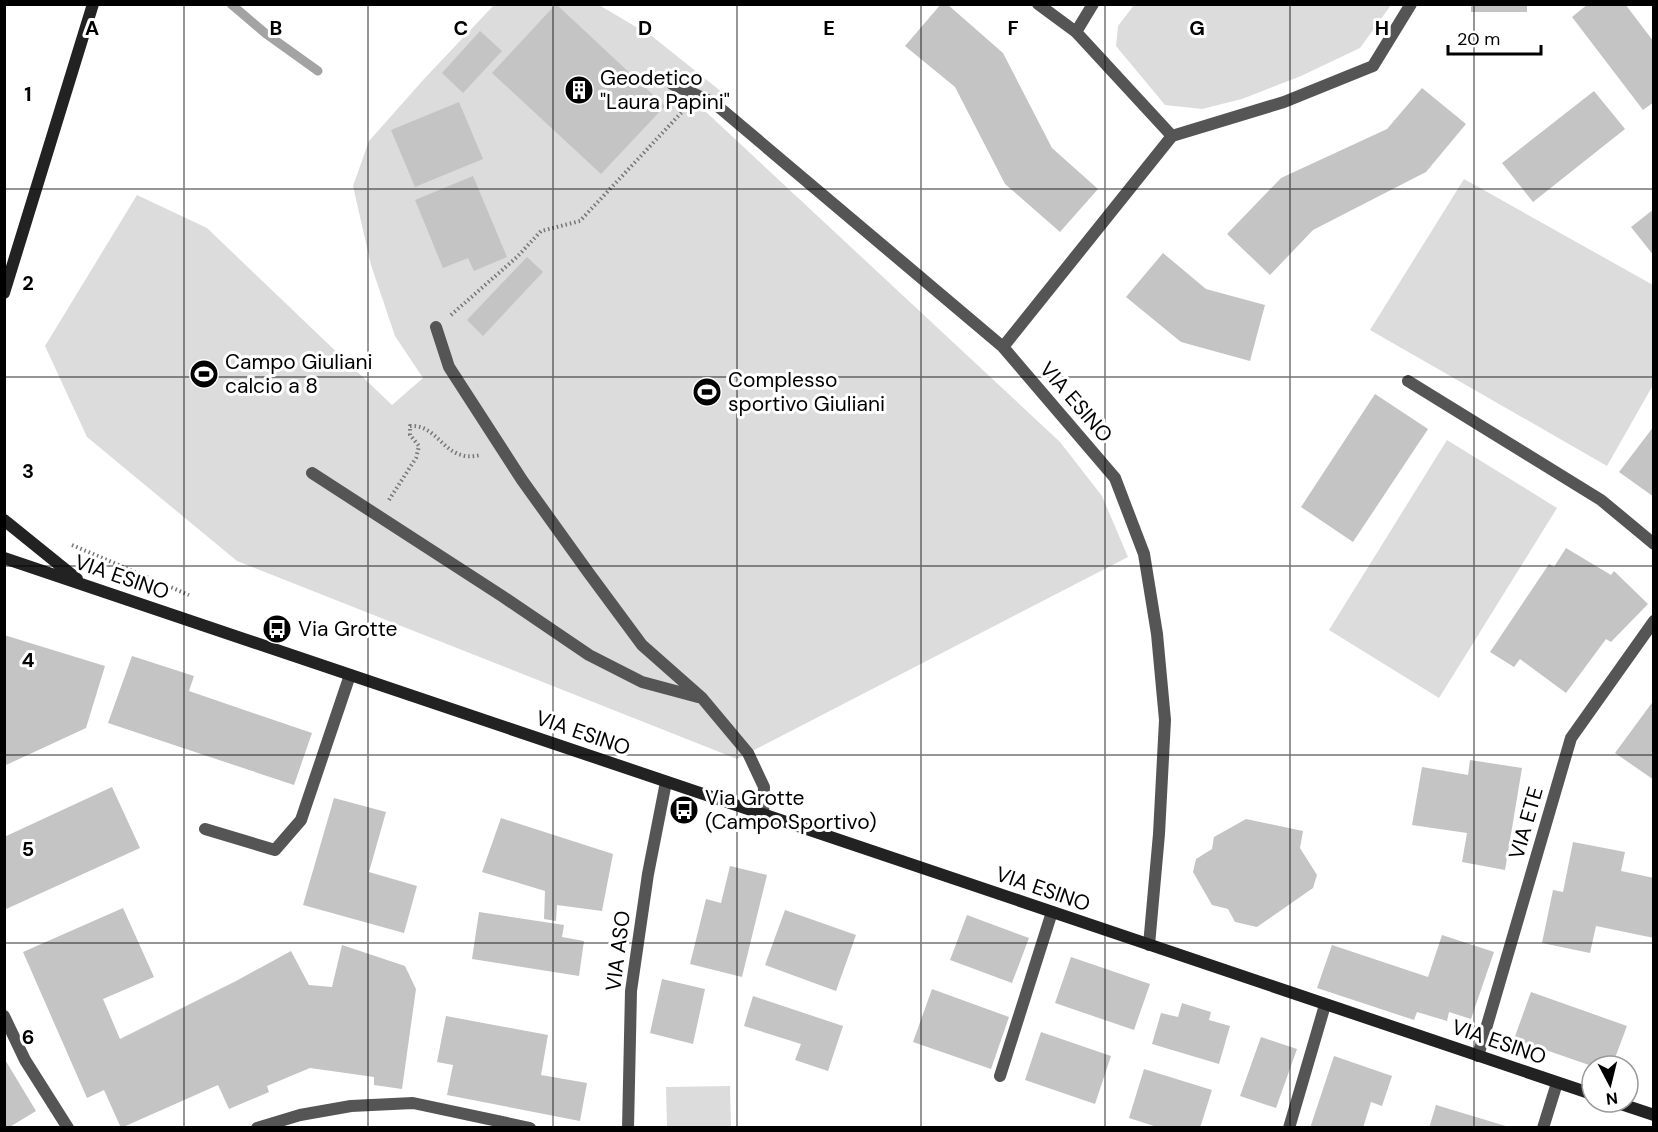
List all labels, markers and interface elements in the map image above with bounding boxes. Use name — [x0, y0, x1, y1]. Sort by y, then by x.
text: A — [85, 15, 99, 41]
text: B — [270, 15, 282, 41]
text: C — [454, 15, 468, 41]
text: D — [638, 15, 652, 41]
text: E — [823, 15, 835, 41]
text: F — [1007, 15, 1019, 41]
text: G — [1189, 15, 1205, 41]
text: H — [1375, 15, 1389, 41]
scale bar — [1448, 18, 1541, 56]
text: 20 m — [1457, 27, 1500, 51]
place label: Geodetico "Laura Papini" — [600, 64, 730, 116]
building icon: Geodetico "Laura Papini" — [563, 74, 595, 106]
text: 1 — [24, 81, 32, 107]
text: 2 — [22, 270, 34, 296]
place label: Campo Giuliani calcio a 8 — [225, 348, 373, 400]
street label: VIA ESINO — [1033, 356, 1119, 448]
sports icon: Campo Giuliani calcio a 8 — [188, 358, 220, 390]
place label: Complesso sportivo Giuliani — [728, 366, 885, 418]
sports icon: Complesso sportivo Giuliani — [691, 376, 723, 408]
text: 3 — [22, 458, 34, 484]
street label: VIA ESINO — [71, 548, 173, 606]
bus stop icon: Via Grotte — [261, 613, 293, 645]
place label: Via Grotte — [298, 615, 398, 643]
text: 4 — [22, 647, 35, 673]
street label: VIA ESINO — [532, 704, 634, 762]
place label: Via Grotte (Campo Sportivo) — [705, 784, 877, 836]
street label: VIA ETE — [1502, 784, 1550, 862]
bus stop icon: Via Grotte (Campo Sportivo) — [668, 794, 700, 826]
text: 5 — [22, 836, 34, 862]
street label: VIA ESINO — [992, 860, 1094, 918]
street label: VIA ASO — [599, 909, 637, 993]
street label: VIA ESINO — [1448, 1013, 1550, 1071]
text: 6 — [22, 1024, 34, 1050]
north arrow — [1580, 1054, 1640, 1114]
text: N — [1605, 1087, 1619, 1110]

